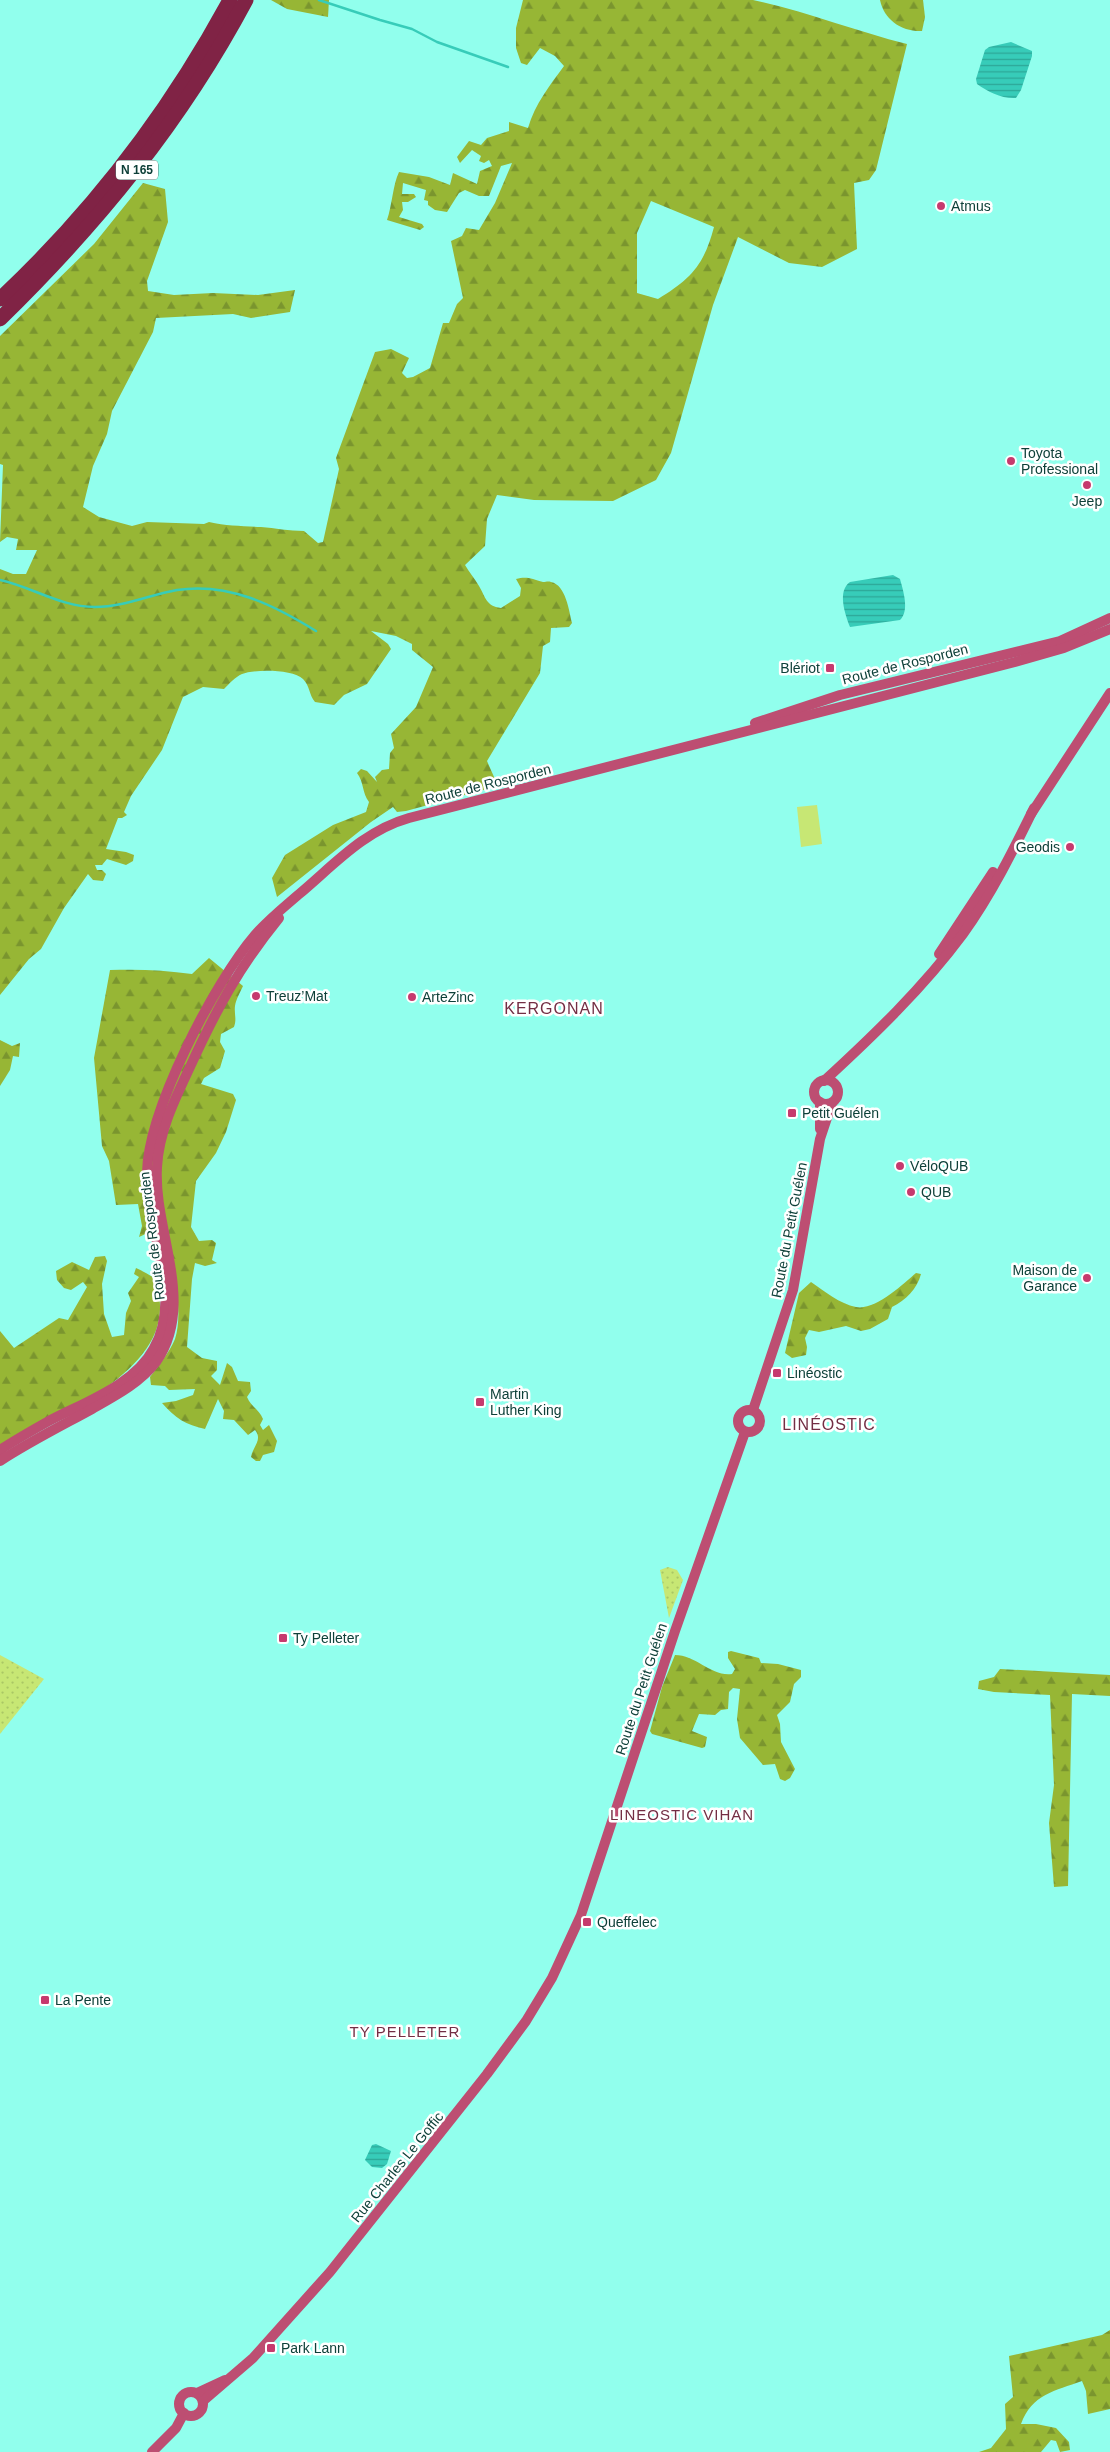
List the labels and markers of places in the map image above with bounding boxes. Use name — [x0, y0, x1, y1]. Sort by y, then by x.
place label: Atmus — [951, 198, 991, 214]
marker: Atmus — [935, 200, 947, 212]
place label: Toyota Professional — [1021, 445, 1098, 477]
marker: Toyota Professional — [1005, 455, 1017, 467]
marker: Jeep — [1081, 479, 1093, 491]
place label: Jeep — [1072, 493, 1102, 509]
place label: Blériot — [780, 660, 820, 676]
marker: Blériot — [824, 662, 836, 674]
place label: Geodis — [1016, 839, 1060, 855]
marker: Geodis — [1064, 841, 1076, 853]
place label: Treuz’Mat — [266, 988, 328, 1004]
place label: ArteZinc — [422, 989, 474, 1005]
marker: Treuz’Mat — [250, 990, 262, 1002]
marker: ArteZinc — [406, 991, 418, 1003]
place label: Petit Guélen — [802, 1105, 879, 1121]
marker: Petit Guélen — [786, 1107, 798, 1119]
place label: VéloQUB — [910, 1158, 968, 1174]
marker: VéloQUB — [894, 1160, 906, 1172]
place label: QUB — [921, 1184, 951, 1200]
marker: QUB — [905, 1186, 917, 1198]
place label: Maison de Garance — [1012, 1262, 1077, 1294]
marker: Maison de Garance — [1081, 1272, 1093, 1284]
place label: Linéostic — [787, 1365, 842, 1381]
marker: Linéostic — [771, 1367, 783, 1379]
place label: Martin Luther King — [490, 1386, 562, 1418]
marker: Martin Luther King — [474, 1396, 486, 1408]
place label: Ty Pelleter — [293, 1630, 359, 1646]
marker: Ty Pelleter — [277, 1632, 289, 1644]
place label: Queffelec — [597, 1914, 657, 1930]
marker: Queffelec — [581, 1916, 593, 1928]
place label: La Pente — [55, 1992, 111, 2008]
marker: La Pente — [39, 1994, 51, 2006]
place label: Park Lann — [281, 2340, 345, 2356]
marker: Park Lann — [265, 2342, 277, 2354]

